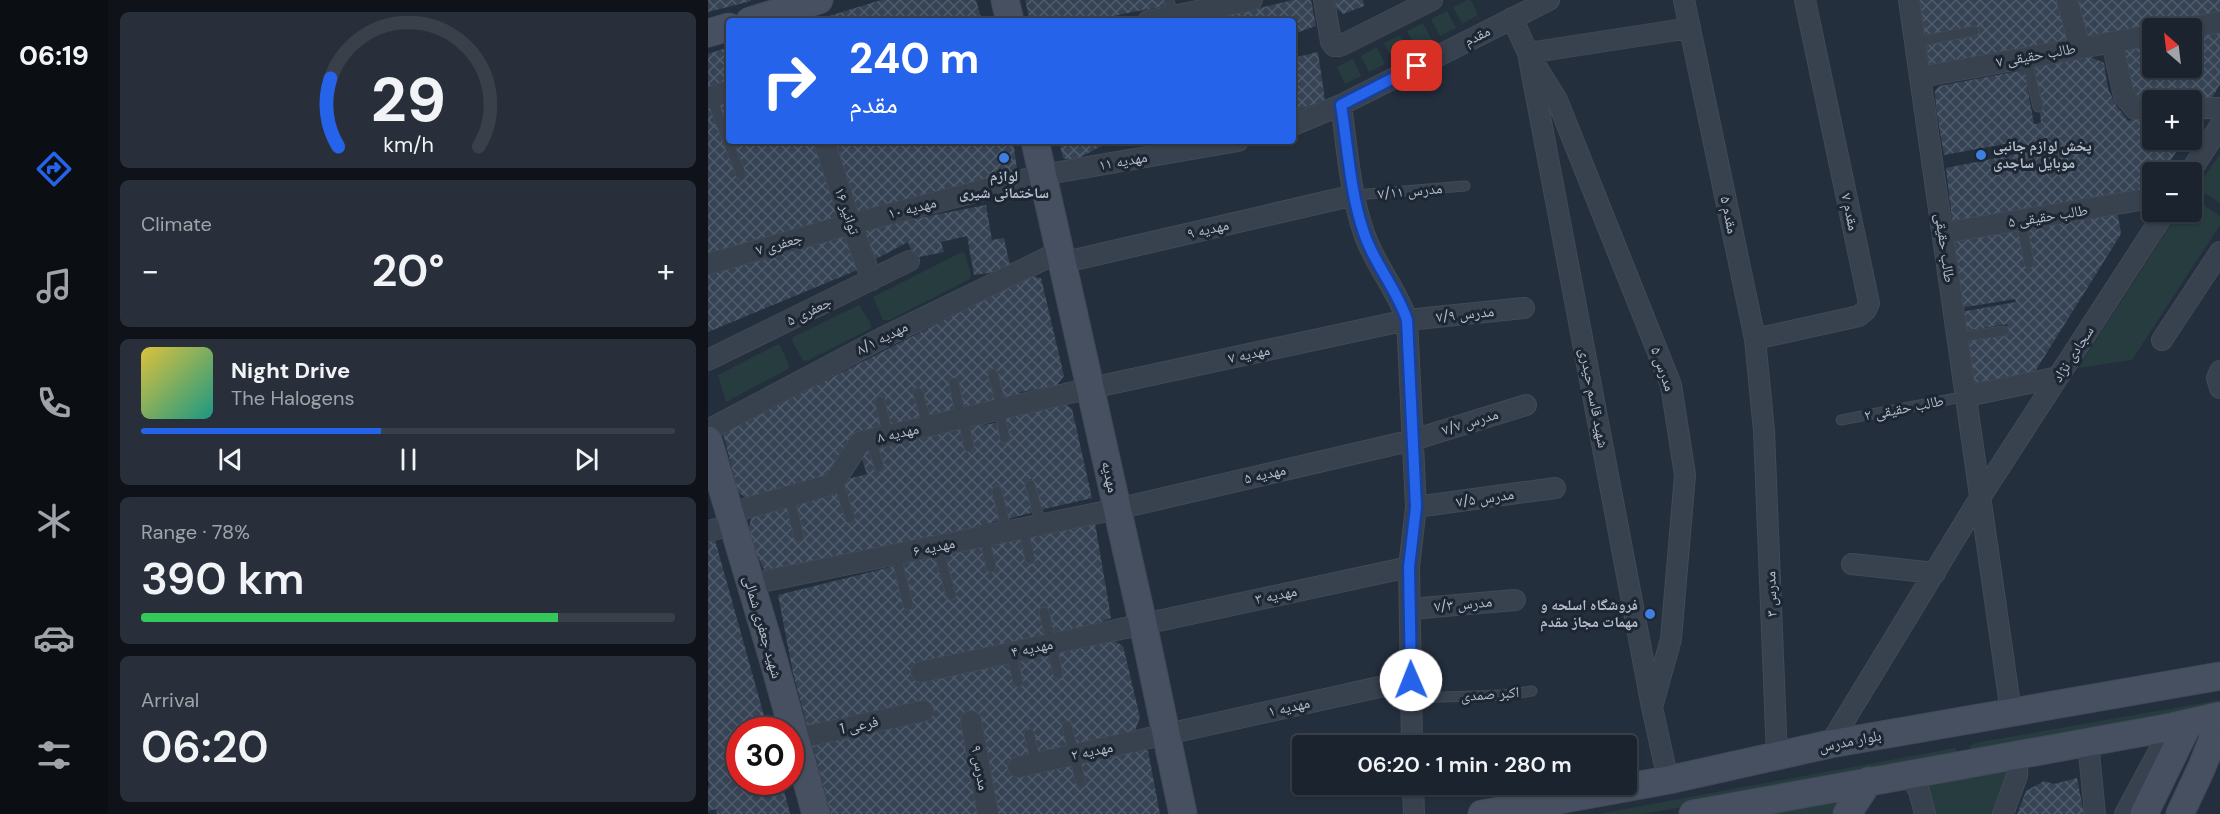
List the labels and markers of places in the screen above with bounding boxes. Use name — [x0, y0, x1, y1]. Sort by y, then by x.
pin — [1391, 40, 1442, 91]
place label: پخش لوازم جانبی موبایل ساجدی — [1993, 136, 2092, 173]
marker: پخش لوازم جانبی موبایل ساجدی — [1974, 148, 1988, 162]
marker: لوازم ساختمانی شیری — [997, 151, 1011, 165]
place label: لوازم ساختمانی شیری — [959, 166, 1049, 203]
place label: فروشگاه اسلحه و مهمات مجاز مقدم — [1540, 595, 1638, 632]
marker: فروشگاه اسلحه و مهمات مجاز مقدم — [1643, 607, 1657, 621]

